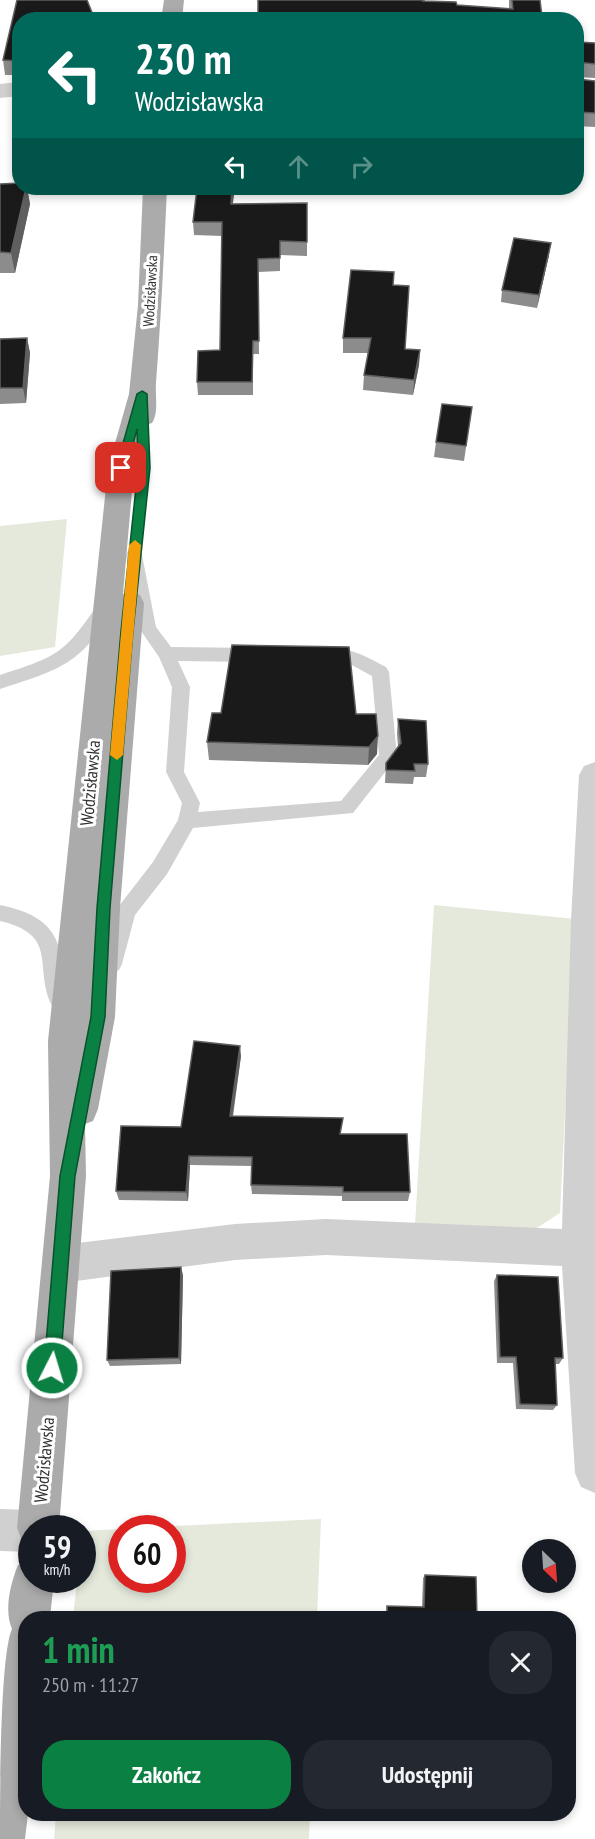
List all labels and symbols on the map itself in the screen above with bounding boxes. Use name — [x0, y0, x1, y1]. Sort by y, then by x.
street label: Wodzisławska — [139, 255, 161, 327]
pin — [95, 442, 146, 493]
street label: Wodzisławska — [75, 739, 105, 827]
position arrow — [20, 1336, 84, 1400]
street label: Wodzisławska — [29, 1416, 59, 1504]
speed limit sign: 60 — [108, 1515, 186, 1593]
north arrow — [522, 1539, 576, 1593]

